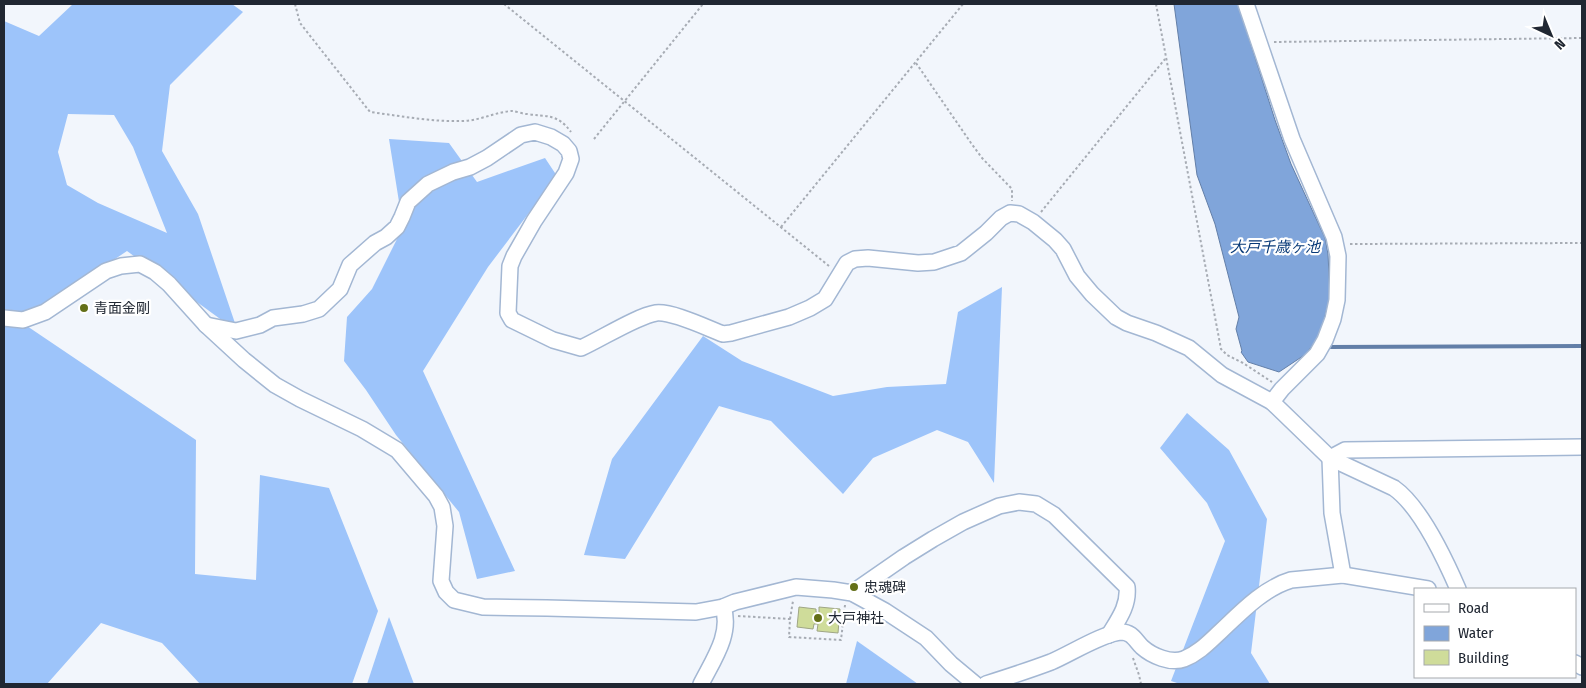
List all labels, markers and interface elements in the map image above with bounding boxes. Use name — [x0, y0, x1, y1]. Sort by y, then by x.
north arrow — [1526, 10, 1576, 60]
text: N — [1551, 35, 1569, 53]
water label: 大戸千歳ヶ池 — [1230, 238, 1322, 256]
place label: 青面金剛 — [94, 300, 150, 317]
marker: 青面金剛 — [78, 302, 90, 314]
place label: 忠魂碑 — [864, 579, 906, 596]
marker: 忠魂碑 — [848, 581, 860, 593]
legend — [1414, 588, 1576, 678]
text: Road — [1458, 599, 1489, 617]
place label: 大戸神社 — [828, 610, 884, 627]
marker: 大戸神社 — [812, 612, 824, 624]
text: Water — [1458, 624, 1494, 642]
text: Building — [1458, 649, 1509, 667]

